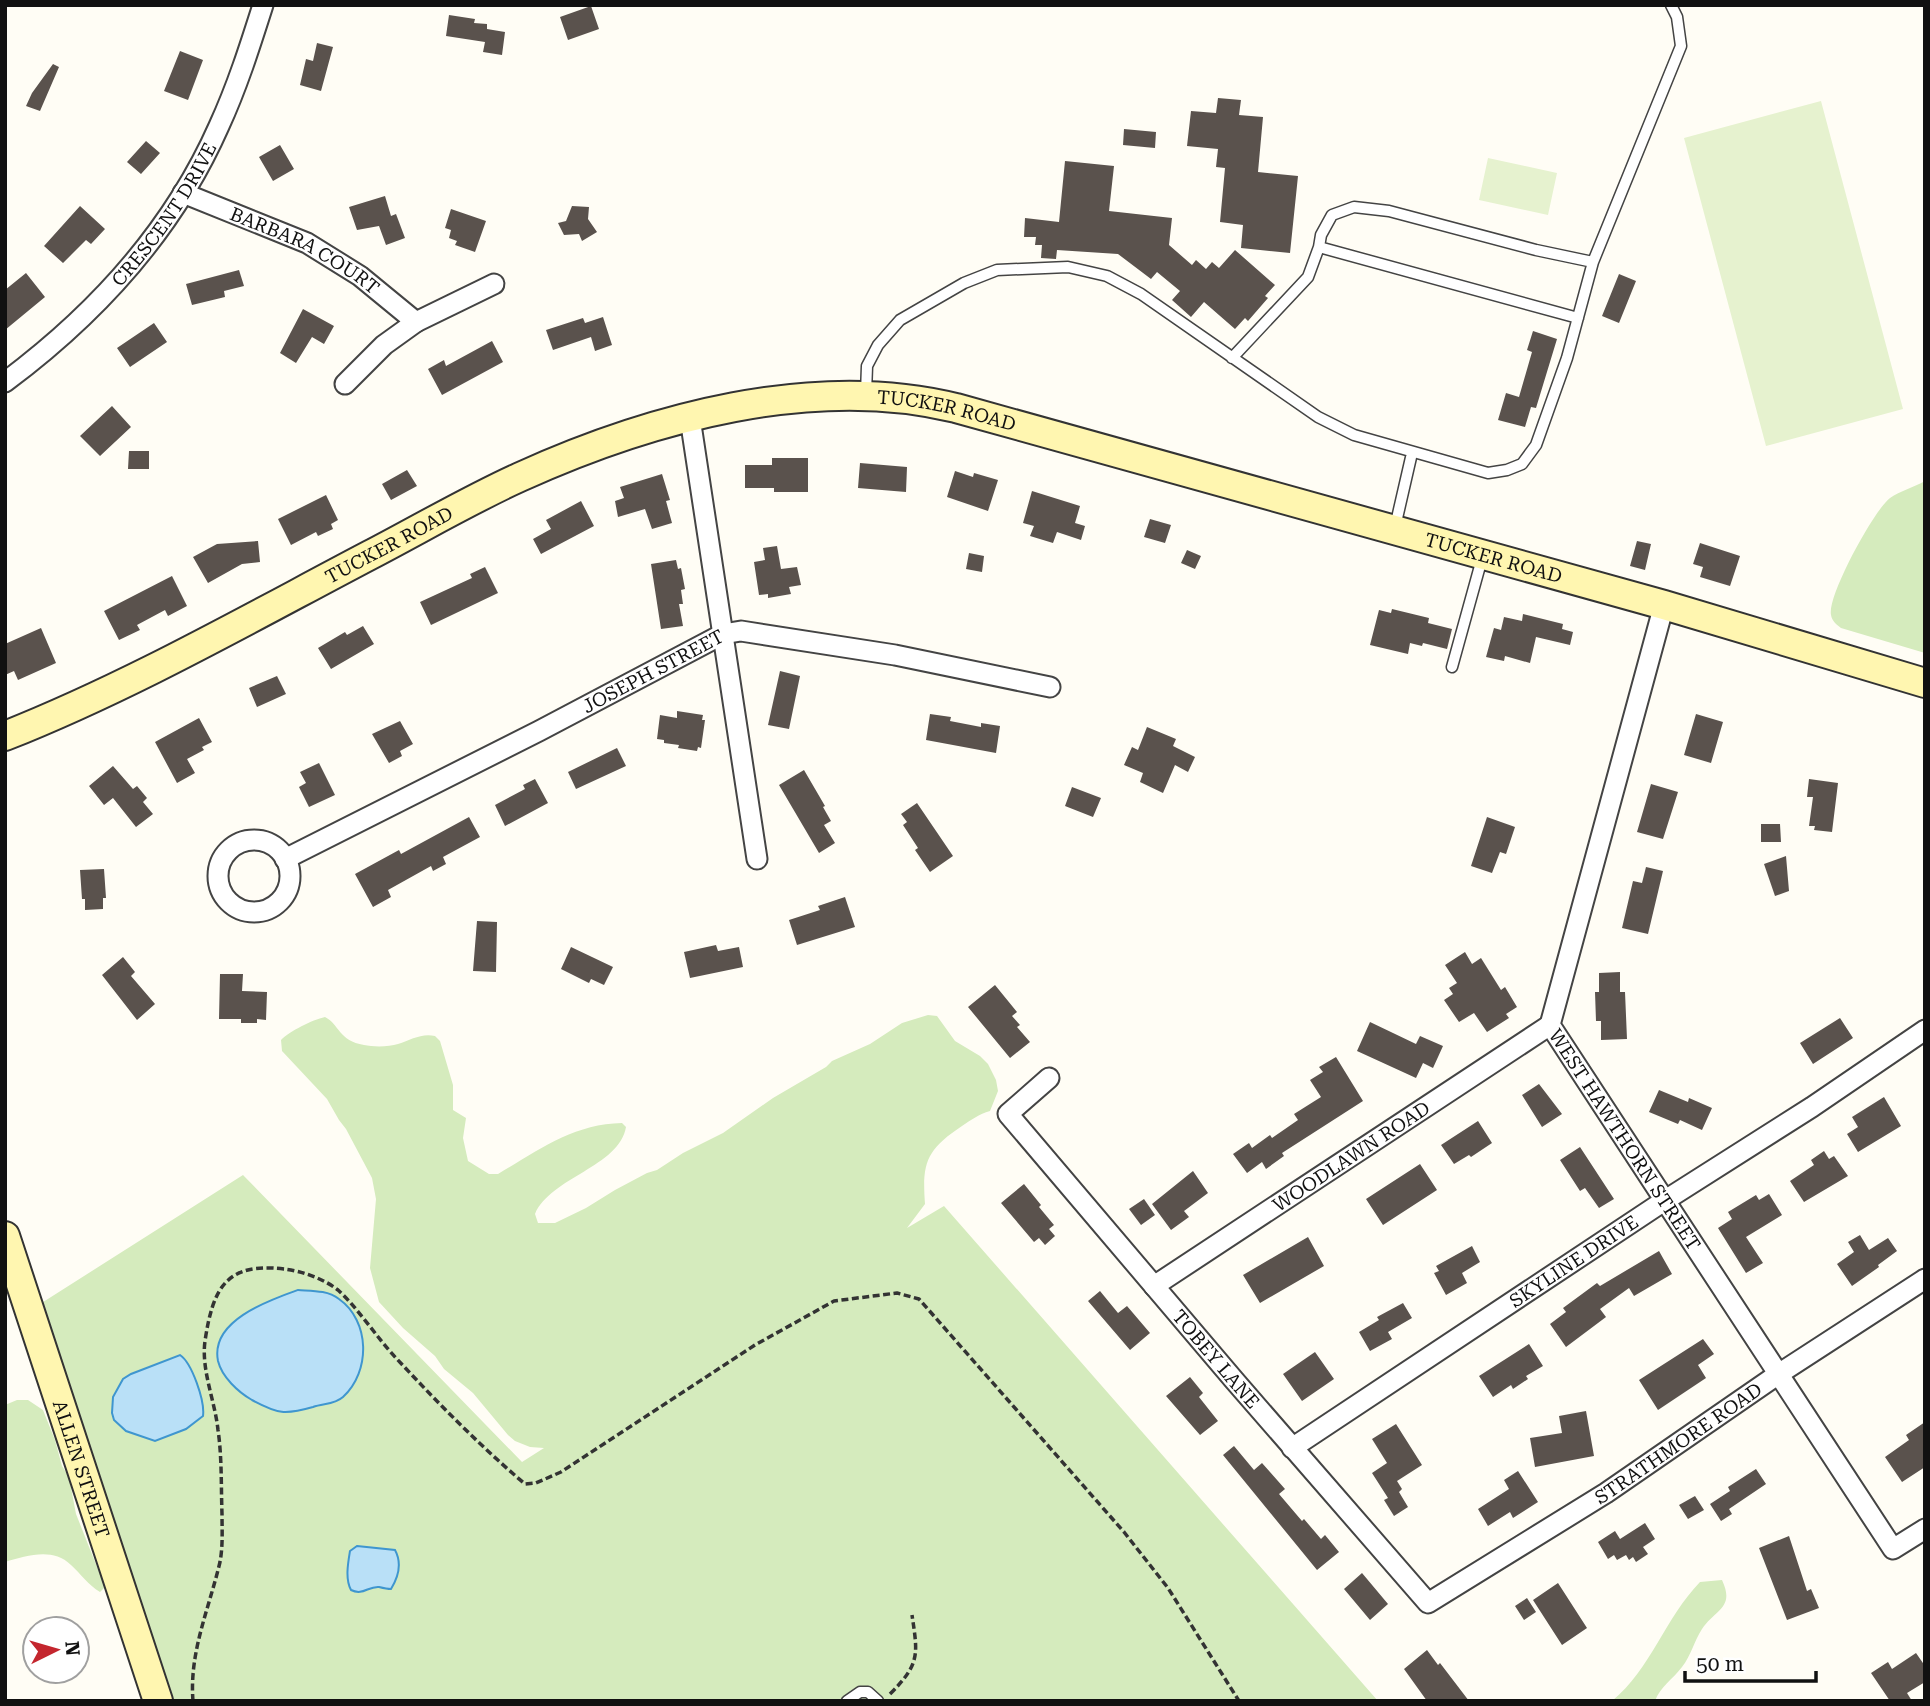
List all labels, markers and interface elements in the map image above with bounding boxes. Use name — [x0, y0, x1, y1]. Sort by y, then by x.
street label: CRESCENT DRIVE — [107, 139, 222, 291]
street label: BARBARA COURT — [227, 202, 384, 299]
street label: TUCKER ROAD — [876, 385, 1018, 436]
street label: TUCKER ROAD — [321, 502, 457, 589]
street label: TUCKER ROAD — [1422, 528, 1565, 588]
street label: JOSEPH STREET — [578, 625, 728, 718]
street label: WEST HAWTHORN STREET — [1544, 1025, 1705, 1255]
street label: WOODLAWN ROAD — [1268, 1096, 1434, 1217]
street label: SKYLINE DRIVE — [1505, 1210, 1643, 1313]
street label: TOBEY LANE — [1167, 1305, 1264, 1413]
street label: STRATHMORE ROAD — [1590, 1378, 1766, 1509]
street label: ALLEN STREET — [48, 1397, 114, 1541]
north arrow — [21, 1615, 91, 1685]
text: N — [60, 1640, 85, 1657]
scale bar — [1685, 1640, 1816, 1684]
text: 50 m — [1696, 1652, 1744, 1676]

